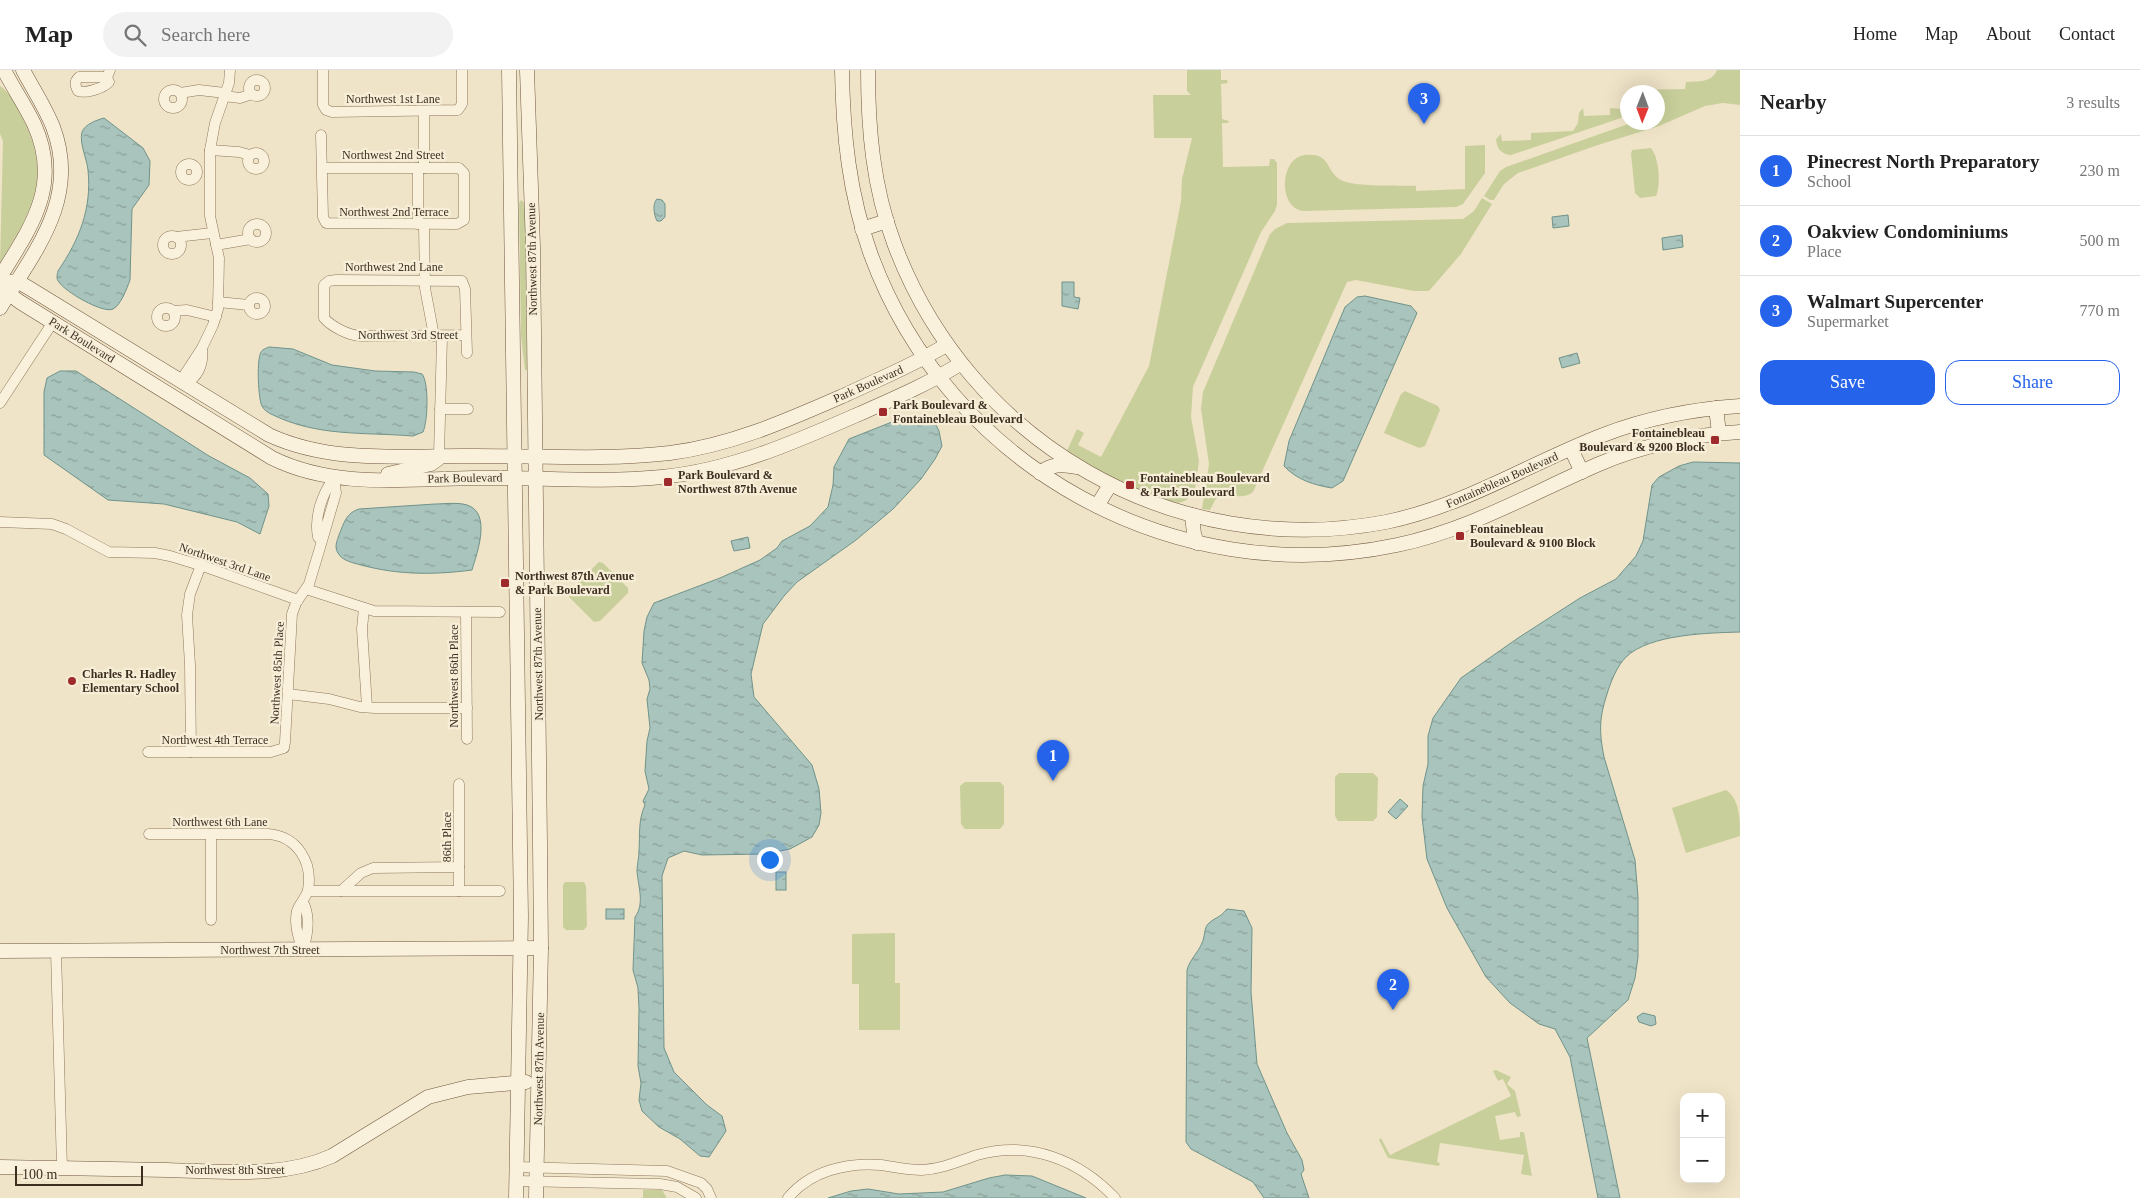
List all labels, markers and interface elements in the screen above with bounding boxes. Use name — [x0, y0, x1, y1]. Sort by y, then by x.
search box — [103, 12, 453, 57]
text: Map — [25, 21, 73, 47]
icon: search — [121, 21, 149, 49]
text: Search here — [161, 24, 250, 45]
text: Home — [1853, 24, 1897, 44]
text: Map — [1925, 24, 1958, 44]
text: About — [1986, 24, 2031, 44]
text: Contact — [2059, 24, 2115, 44]
pin: 3 — [1408, 83, 1440, 124]
north arrow — [1620, 85, 1665, 130]
text: Nearby — [1760, 90, 1827, 114]
street label: Northwest 1st Lane — [346, 92, 440, 106]
text: 3 results — [2066, 94, 2120, 111]
street label: Northwest 2nd Street — [342, 148, 445, 162]
text: Pinecrest North Preparatory — [1807, 151, 2040, 172]
text: 1 — [1772, 162, 1780, 179]
text: 230 m — [2080, 162, 2120, 179]
text: School — [1807, 173, 1851, 190]
street label: Northwest 87th Avenue — [524, 202, 540, 316]
street label: Northwest 2nd Terrace — [339, 205, 449, 219]
text: Oakview Condominiums — [1807, 221, 2008, 242]
text: 2 — [1772, 232, 1780, 249]
text: 500 m — [2080, 232, 2120, 249]
text: Place — [1807, 243, 1842, 260]
street label: Northwest 2nd Lane — [345, 260, 443, 274]
text: Walmart Supercenter — [1807, 291, 1983, 312]
text: 3 — [1772, 302, 1780, 319]
text: 770 m — [2080, 302, 2120, 319]
text: Supermarket — [1807, 313, 1889, 330]
street label: Park Boulevard — [46, 314, 118, 366]
street label: Northwest 3rd Street — [358, 328, 459, 342]
button: Save — [1760, 360, 1935, 405]
button: Share — [1945, 360, 2120, 405]
street label: Park Boulevard — [831, 362, 905, 406]
place label: Park Boulevard & Fontainebleau Boulevard — [893, 398, 1023, 426]
marker: Park Boulevard & Fontainebleau Boulevard — [877, 406, 889, 418]
place label: Fontainebleau Boulevard & 9200 Block — [1579, 426, 1705, 454]
marker: Fontainebleau Boulevard & 9200 Block — [1709, 434, 1721, 446]
street label: Fontainebleau Boulevard — [1444, 449, 1560, 511]
place label: Park Boulevard & Northwest 87th Avenue — [678, 468, 798, 496]
street label: Park Boulevard — [427, 470, 503, 486]
place label: Fontainebleau Boulevard & Park Boulevard — [1140, 471, 1270, 499]
marker: Park Boulevard & Northwest 87th Avenue — [662, 476, 674, 488]
marker: Fontainebleau Boulevard & Park Boulevard — [1124, 479, 1136, 491]
place label: Fontainebleau Boulevard & 9100 Block — [1470, 522, 1596, 550]
marker: Fontainebleau Boulevard & 9100 Block — [1454, 530, 1466, 542]
street label: Northwest 3rd Lane — [177, 540, 273, 584]
place label: Northwest 87th Avenue & Park Boulevard — [515, 569, 635, 597]
marker: Northwest 87th Avenue & Park Boulevard — [499, 577, 511, 589]
street label: Northwest 87th Avenue — [530, 607, 546, 721]
street label: Northwest 85th Place — [267, 621, 287, 725]
street label: Northwest 86th Place — [447, 624, 461, 728]
place label: Charles R. Hadley Elementary School — [82, 667, 180, 695]
marker: Charles R. Hadley Elementary School — [66, 675, 78, 687]
street label: Northwest 4th Terrace — [162, 733, 268, 747]
pin: 1 — [1037, 740, 1069, 781]
street label: 86th Place — [440, 812, 454, 862]
street label: Northwest 6th Lane — [172, 815, 268, 829]
your location — [757, 847, 783, 873]
street label: Northwest 7th Street — [220, 943, 320, 957]
pin: 2 — [1377, 969, 1409, 1010]
street label: Northwest 87th Avenue — [531, 1012, 547, 1126]
map controls — [1680, 1093, 1725, 1183]
button: + — [1680, 1093, 1725, 1138]
button: − — [1680, 1138, 1725, 1183]
scale bar — [15, 1163, 142, 1186]
street label: Northwest 8th Street — [185, 1163, 285, 1177]
text: 100 m — [22, 1167, 57, 1182]

